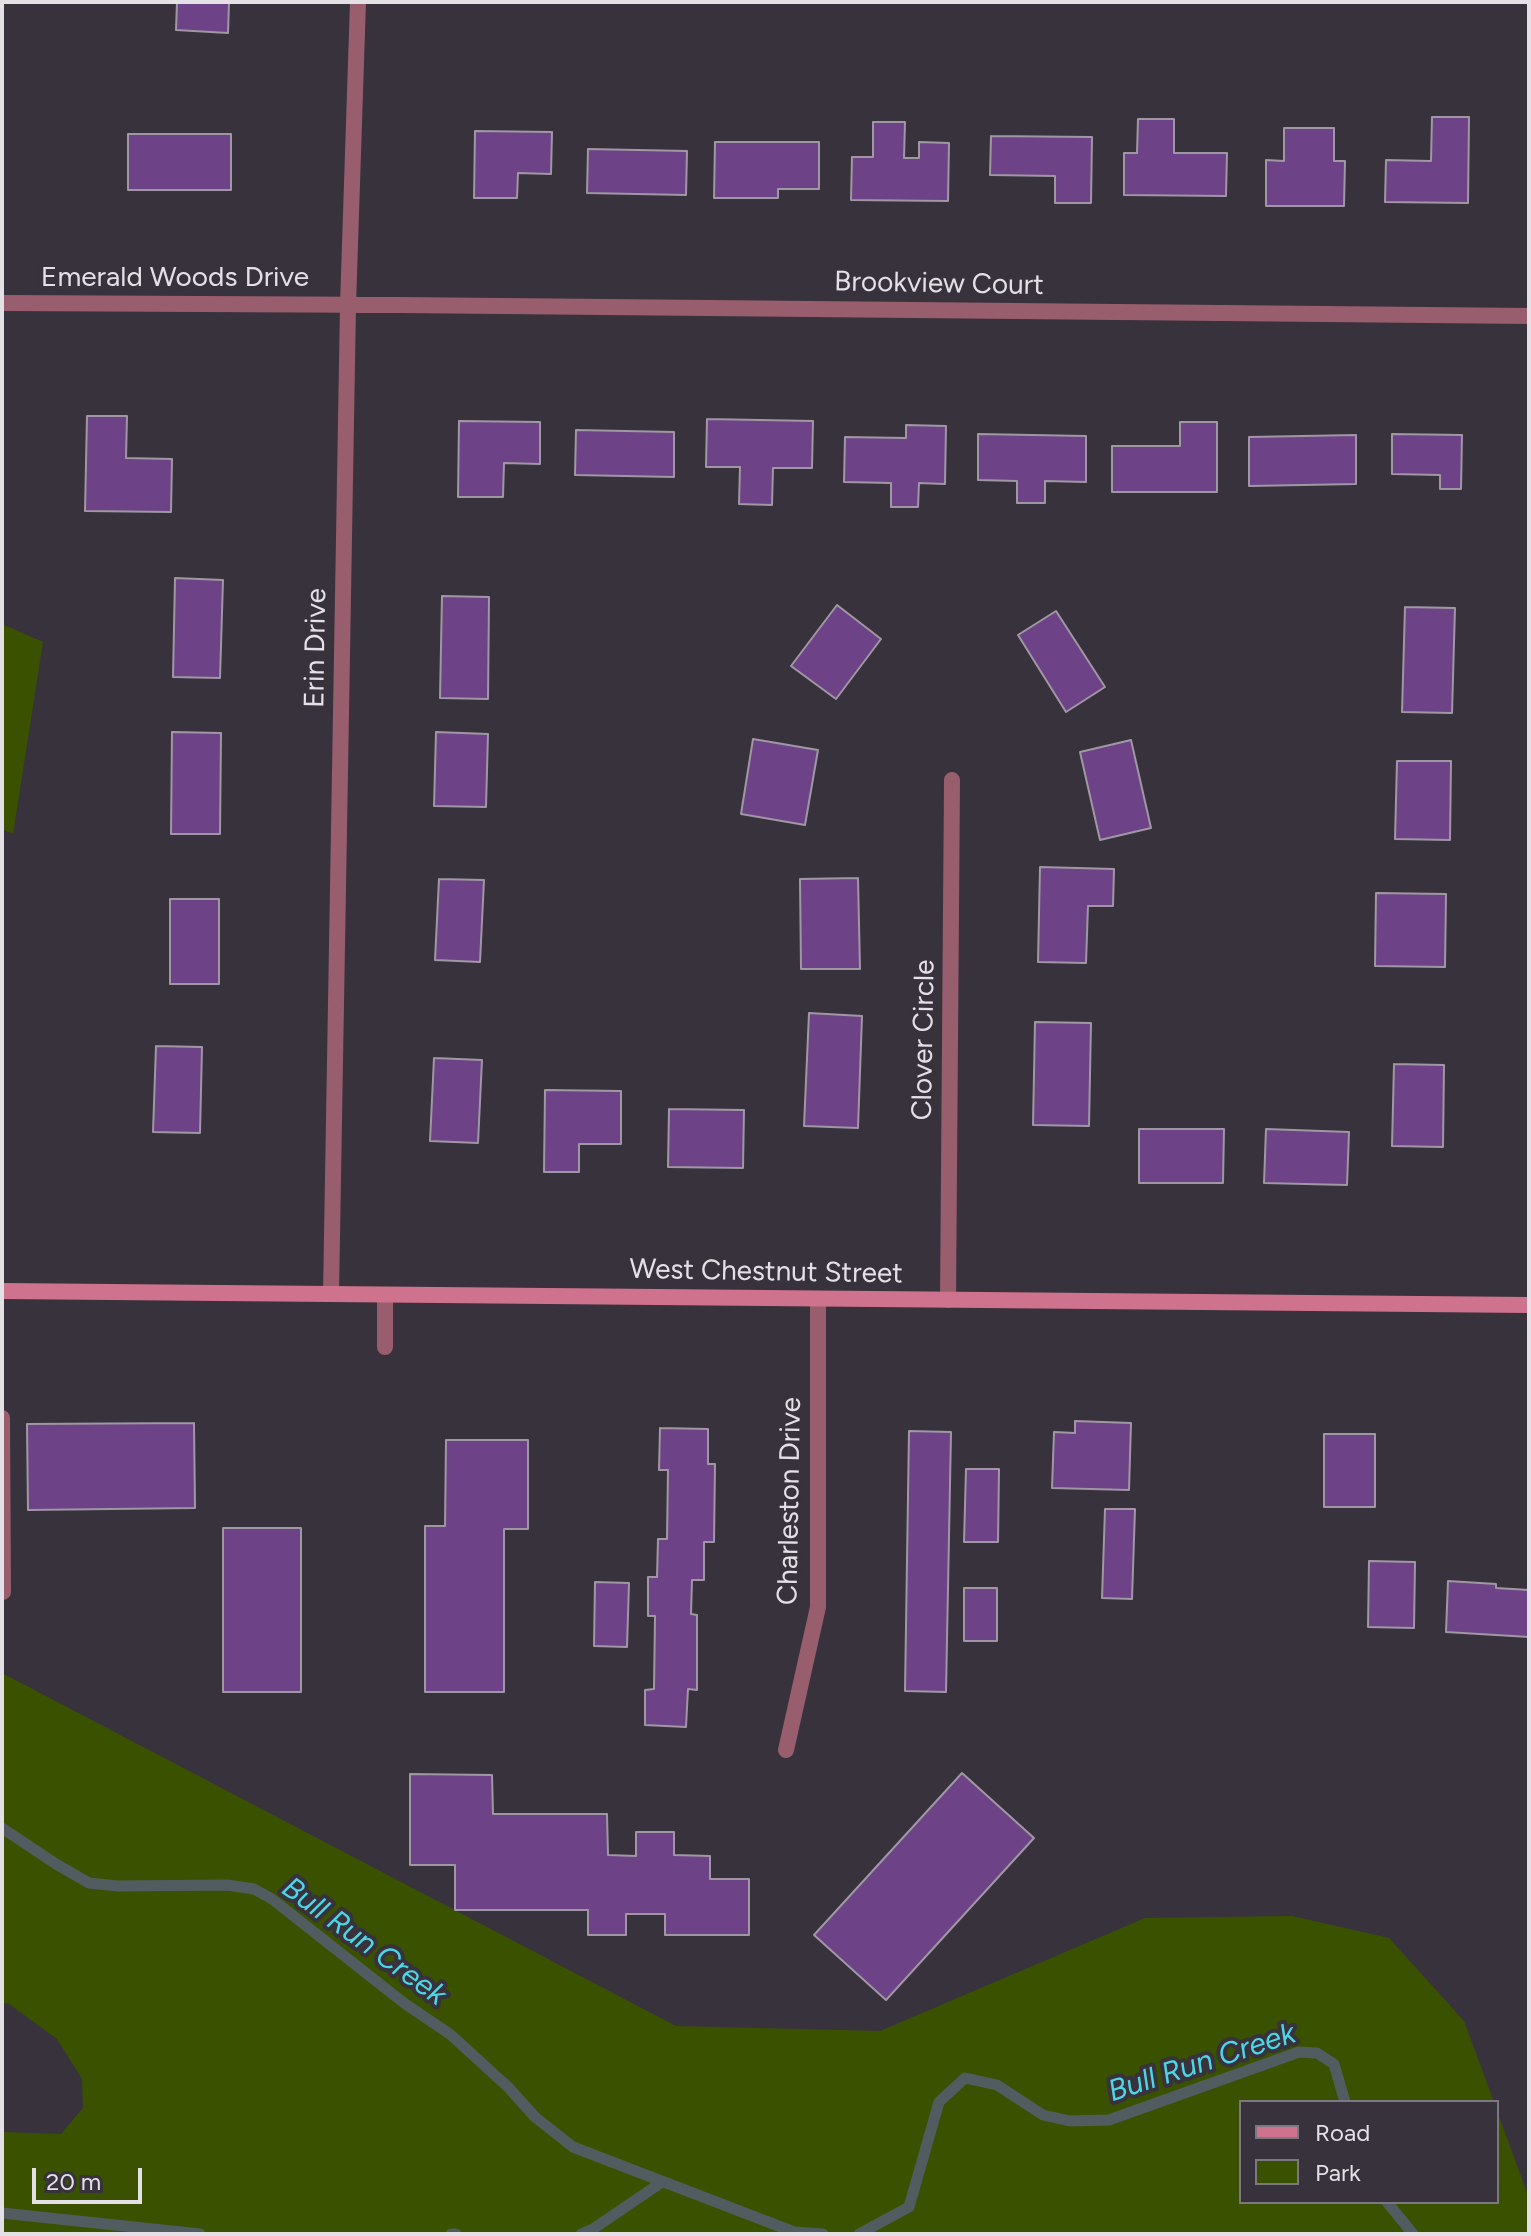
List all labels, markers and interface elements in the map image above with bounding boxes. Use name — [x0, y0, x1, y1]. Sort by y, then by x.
street label: Emerald Woods Drive — [41, 261, 309, 295]
street label: Brookview Court — [834, 265, 1044, 303]
street label: Erin Drive — [298, 588, 334, 708]
street label: Clover Circle — [906, 959, 942, 1121]
street label: West Chestnut Street — [629, 1253, 903, 1291]
street label: Charleston Drive — [771, 1397, 809, 1605]
water label: Bull Run Creek — [275, 1870, 453, 2014]
water label: Bull Run Creek — [1104, 2016, 1300, 2110]
legend — [1239, 2100, 1499, 2204]
text: Road — [1315, 2118, 1370, 2147]
scale bar — [36, 2152, 146, 2202]
text: Park — [1315, 2158, 1361, 2187]
text: 20 m — [46, 2167, 101, 2196]

